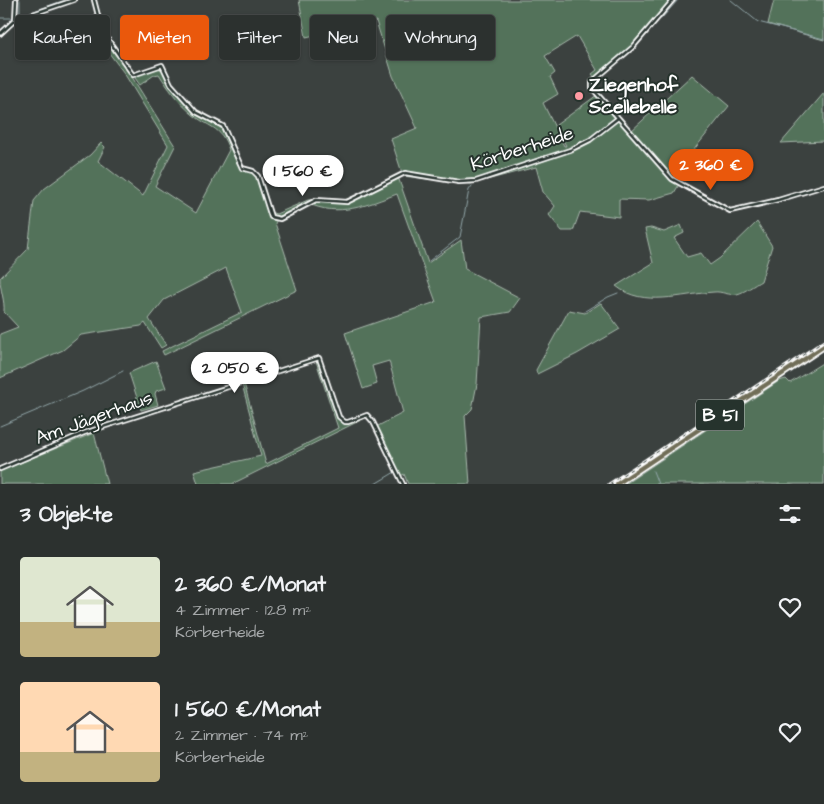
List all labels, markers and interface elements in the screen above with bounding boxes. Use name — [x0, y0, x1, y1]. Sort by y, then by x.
chip: Kaufen — [15, 15, 110, 60]
chip: Mieten — [120, 15, 209, 60]
chip: Filter — [219, 15, 300, 60]
chip: Neu — [310, 15, 376, 60]
chip: Wohnung — [386, 15, 495, 60]
place label: Ziegenhof Scellebelle — [588, 72, 679, 121]
marker: Ziegenhof Scellebelle — [573, 90, 585, 102]
street label: Körberheide — [467, 120, 577, 178]
pin: 2 360 € — [665, 148, 757, 191]
pin: 1 560 € — [257, 154, 349, 197]
text: 2 360 € — [680, 154, 742, 176]
text: 1 560 € — [273, 160, 333, 182]
pin: 2 050 € — [189, 352, 281, 394]
text: 2 050 € — [202, 357, 268, 379]
street label: Am Jägerhaus — [32, 384, 157, 453]
road number: B 51 — [696, 400, 744, 430]
text: 3 Objekte — [20, 500, 113, 529]
icon: filters — [776, 500, 804, 528]
text: 2 360 €/Monat — [175, 570, 326, 599]
icon: home — [60, 577, 120, 637]
icon: heart — [776, 593, 804, 621]
text: 4 Zimmer · 128 m² — [175, 599, 311, 621]
text: Körberheide — [175, 621, 265, 643]
text: 1 560 €/Monat — [175, 695, 321, 724]
icon: home — [60, 702, 120, 762]
icon: heart — [776, 718, 804, 746]
text: 2 Zimmer · 74 m² — [175, 724, 309, 746]
text: Körberheide — [175, 746, 265, 768]

